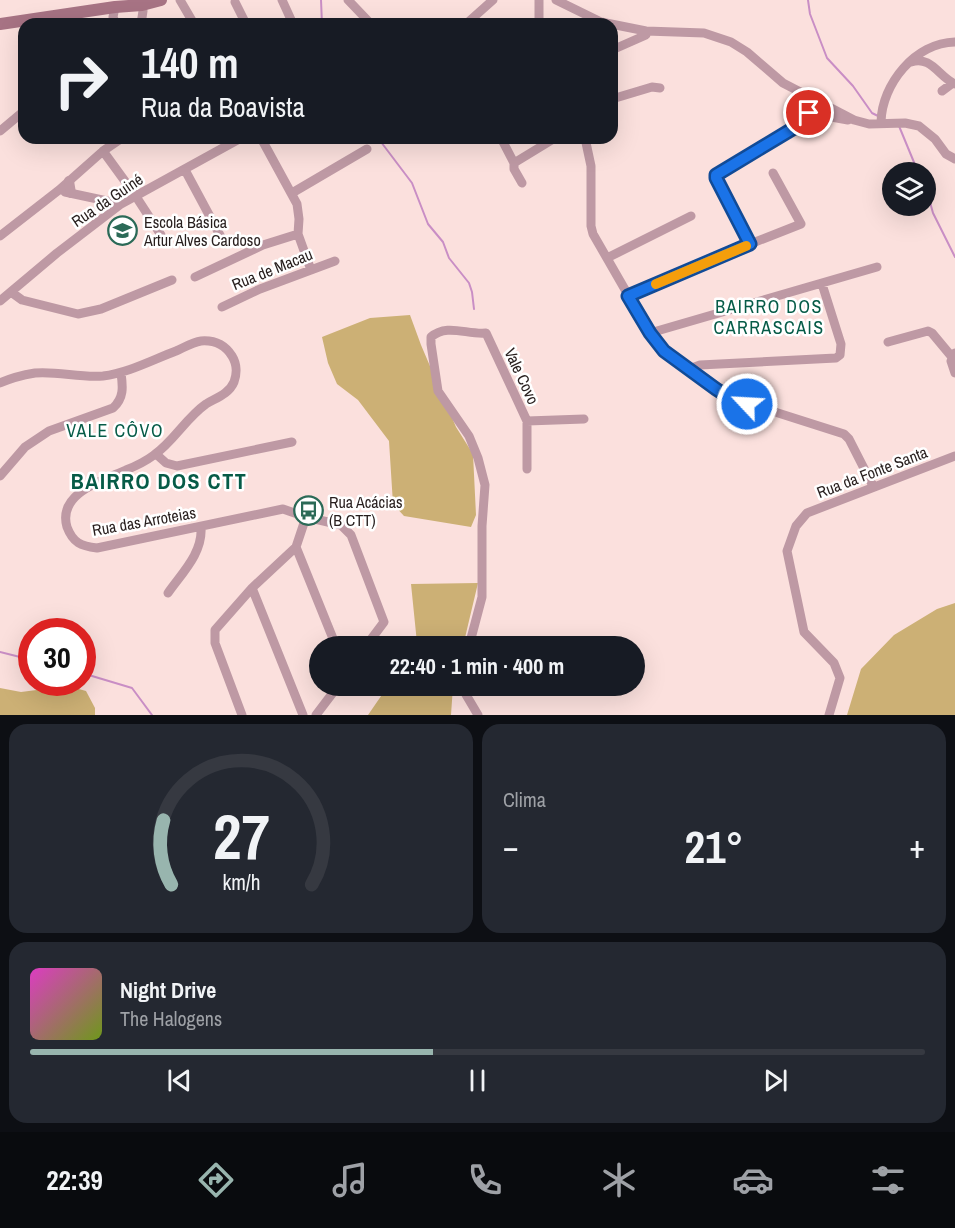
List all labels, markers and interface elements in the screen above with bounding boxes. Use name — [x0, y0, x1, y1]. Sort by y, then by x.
text: 140 m — [141, 35, 239, 91]
icon: right — [42, 42, 120, 120]
pin — [783, 87, 834, 138]
text: Rua da Boavista — [141, 89, 305, 125]
icon: arrive — [792, 96, 825, 129]
map controls — [882, 162, 936, 216]
button: layers — [882, 162, 936, 216]
street label: Rua da Guiné — [67, 168, 147, 232]
place label: Escola Básica Artur Alves Cardoso — [143, 211, 261, 251]
school or university icon: Escola Básica Artur Alves Cardoso — [107, 215, 139, 247]
street label: Rua de Macau — [228, 243, 316, 295]
district label: BAIRRO DOS CARRASCAIS — [714, 294, 824, 340]
street label: Vale Covo — [499, 344, 545, 408]
position arrow — [715, 372, 779, 436]
district label: VALE CÔVO — [66, 418, 164, 443]
street label: Rua da Fonte Santa — [814, 441, 931, 503]
district label: BAIRRO DOS CTT — [71, 466, 247, 496]
place label: Rua Acácias (B CTT) — [329, 491, 403, 531]
bus stop icon: Rua Acácias (B CTT) — [292, 495, 324, 527]
street label: Rua das Arroteias — [90, 501, 198, 541]
speed limit sign: 30 — [18, 618, 96, 696]
text: 22:40 · 1 min · 400 m — [390, 651, 564, 681]
text: Clima — [503, 786, 546, 813]
text: 27 — [213, 794, 269, 878]
text: 21° — [684, 816, 744, 877]
text: − — [503, 824, 519, 868]
text: + — [909, 824, 925, 868]
text: km/h — [222, 869, 260, 898]
text: Night Drive — [120, 975, 216, 1005]
text: The Halogens — [120, 1005, 222, 1032]
icon: previous — [163, 1064, 196, 1097]
icon: pause — [461, 1064, 494, 1097]
icon: next — [759, 1064, 792, 1097]
icon: directions — [195, 1159, 237, 1201]
icon: music — [329, 1159, 371, 1201]
icon: phone — [464, 1159, 506, 1201]
icon: climate — [598, 1159, 640, 1201]
icon: car — [732, 1159, 774, 1201]
icon: filters — [867, 1159, 909, 1201]
text: 22:39 — [46, 1162, 103, 1198]

